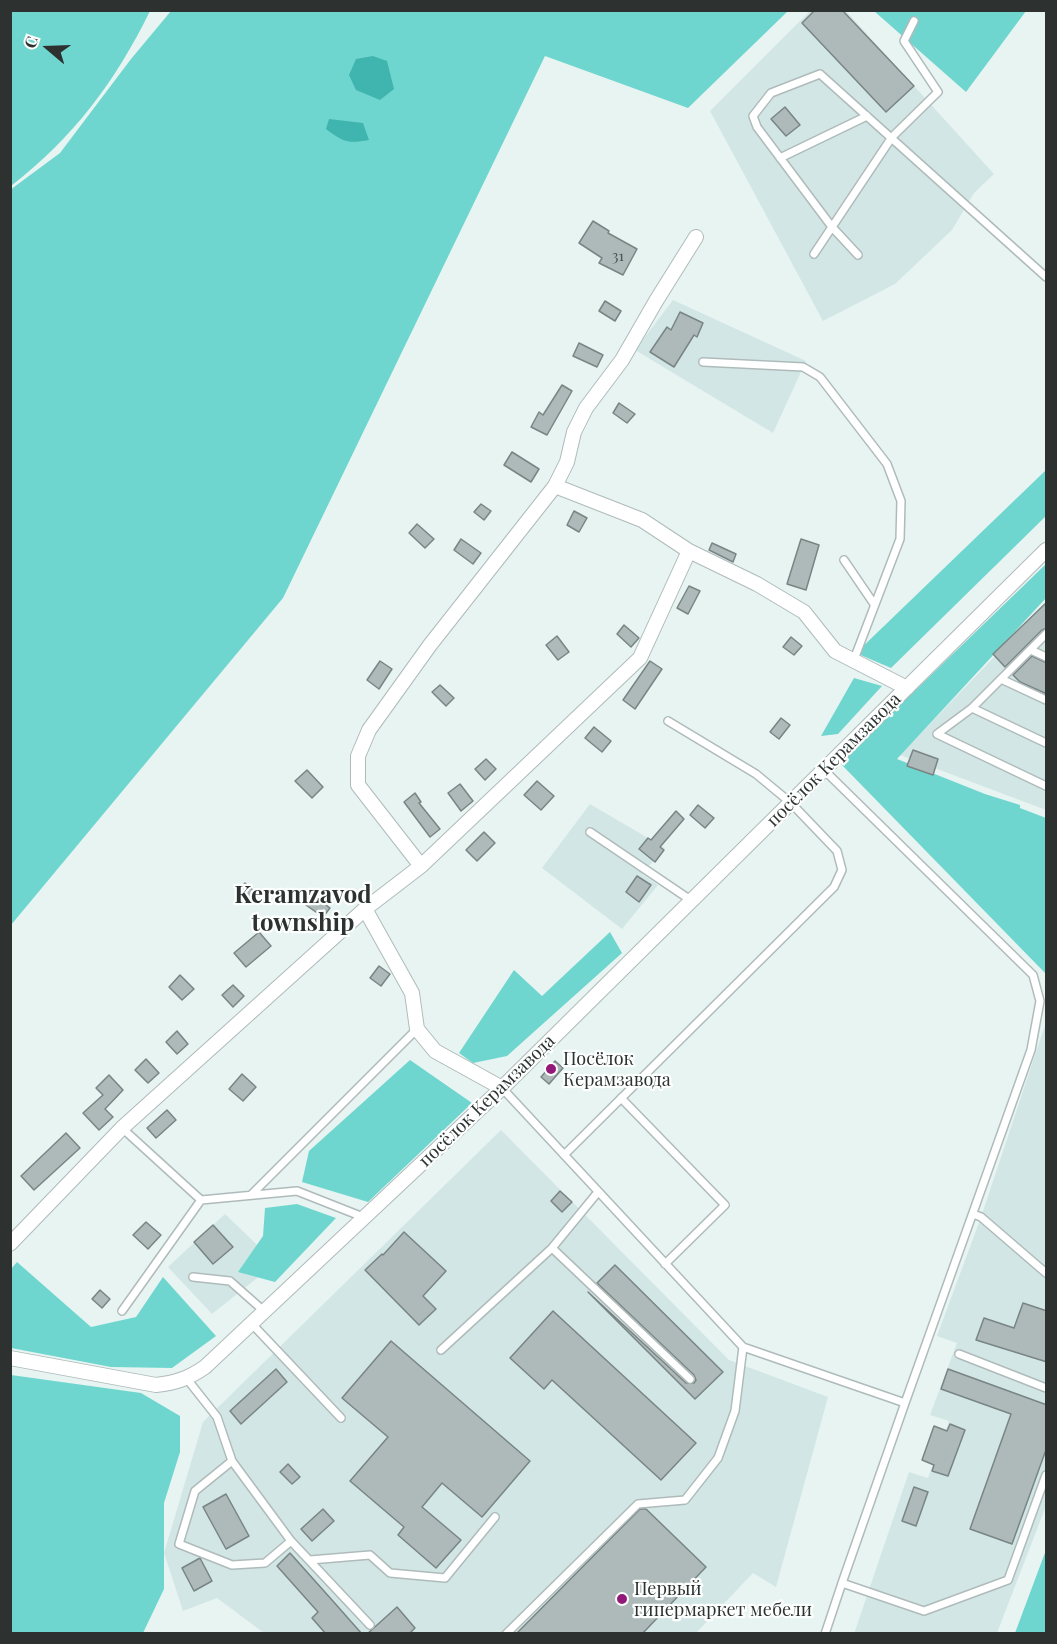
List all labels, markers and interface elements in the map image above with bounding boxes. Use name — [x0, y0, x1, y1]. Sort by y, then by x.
north arrow — [18, 18, 78, 78]
text: С — [19, 33, 42, 51]
house number: 31 — [612, 247, 624, 265]
street label: посёлок Керамзавода — [762, 688, 906, 832]
district label: Keramzavod township — [234, 882, 372, 938]
street label: посёлок Керамзавода — [415, 1030, 559, 1172]
place label: Посёлок Керамзавода — [563, 1048, 671, 1090]
marker: Посёлок Керамзавода — [544, 1062, 558, 1076]
place label: Первый гипермаркет мебели — [634, 1578, 812, 1620]
marker: Первый гипермаркет мебели — [615, 1592, 629, 1606]

